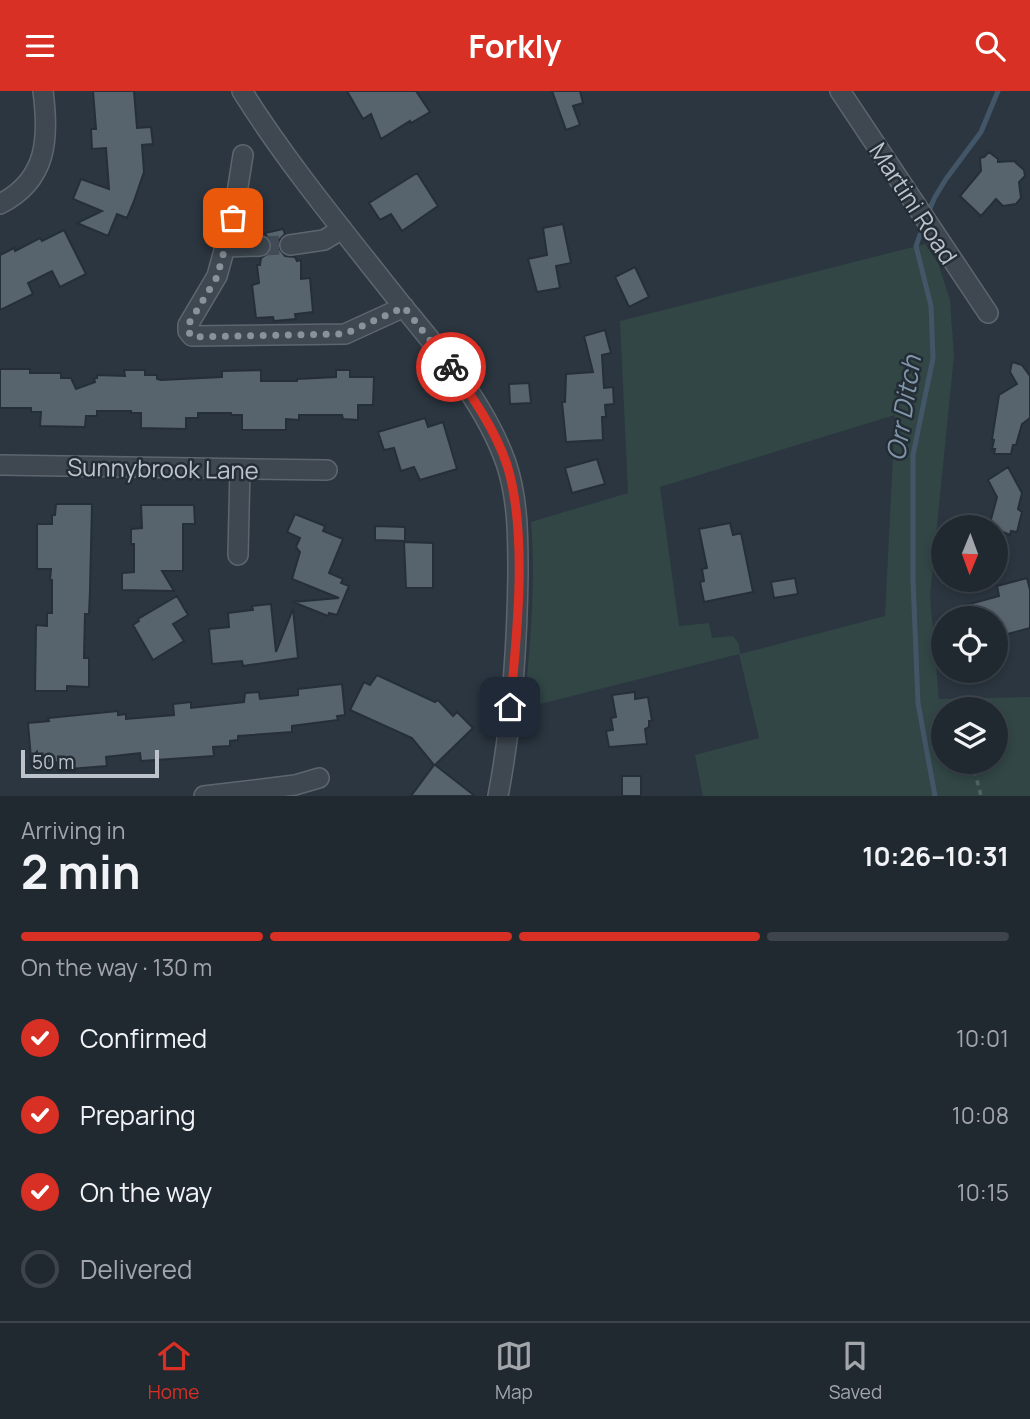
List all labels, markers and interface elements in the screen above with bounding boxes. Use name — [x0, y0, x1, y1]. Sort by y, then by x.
text: Forkly — [469, 24, 561, 68]
icon: menu — [21, 27, 59, 65]
icon: search — [971, 27, 1009, 65]
street label: Martini Road — [862, 136, 966, 270]
pin — [203, 188, 263, 248]
icon: bag — [214, 199, 252, 237]
courier — [416, 332, 486, 402]
icon: bike — [432, 348, 470, 386]
water label: Orr Ditch — [877, 351, 929, 463]
street label: Sunnybrook Lane — [67, 450, 259, 486]
north arrow — [931, 515, 1008, 591]
map controls — [931, 515, 1008, 774]
button: locate — [931, 606, 1008, 683]
pin — [480, 677, 540, 737]
icon: home — [491, 688, 529, 726]
button: layers — [931, 697, 1008, 774]
scale bar — [21, 747, 159, 779]
text: 50 m — [32, 749, 74, 775]
text: Arriving in — [21, 814, 126, 846]
text: 10:26–10:31 — [862, 838, 1009, 874]
text: 2 min — [21, 840, 141, 903]
text: On the way · 130 m — [21, 951, 212, 983]
icon: check — [21, 1019, 59, 1057]
text: Confirmed — [80, 1020, 207, 1056]
text: 10:01 — [956, 1022, 1009, 1054]
icon: check — [21, 1096, 59, 1134]
text: Preparing — [80, 1097, 196, 1133]
text: 10:08 — [952, 1099, 1009, 1131]
icon: check — [21, 1173, 59, 1211]
text: On the way — [80, 1174, 212, 1210]
text: 10:15 — [957, 1176, 1009, 1208]
text: Delivered — [80, 1251, 192, 1287]
tab: Home — [148, 1337, 199, 1405]
tab: Map — [495, 1337, 533, 1405]
tab: Saved — [829, 1337, 882, 1405]

